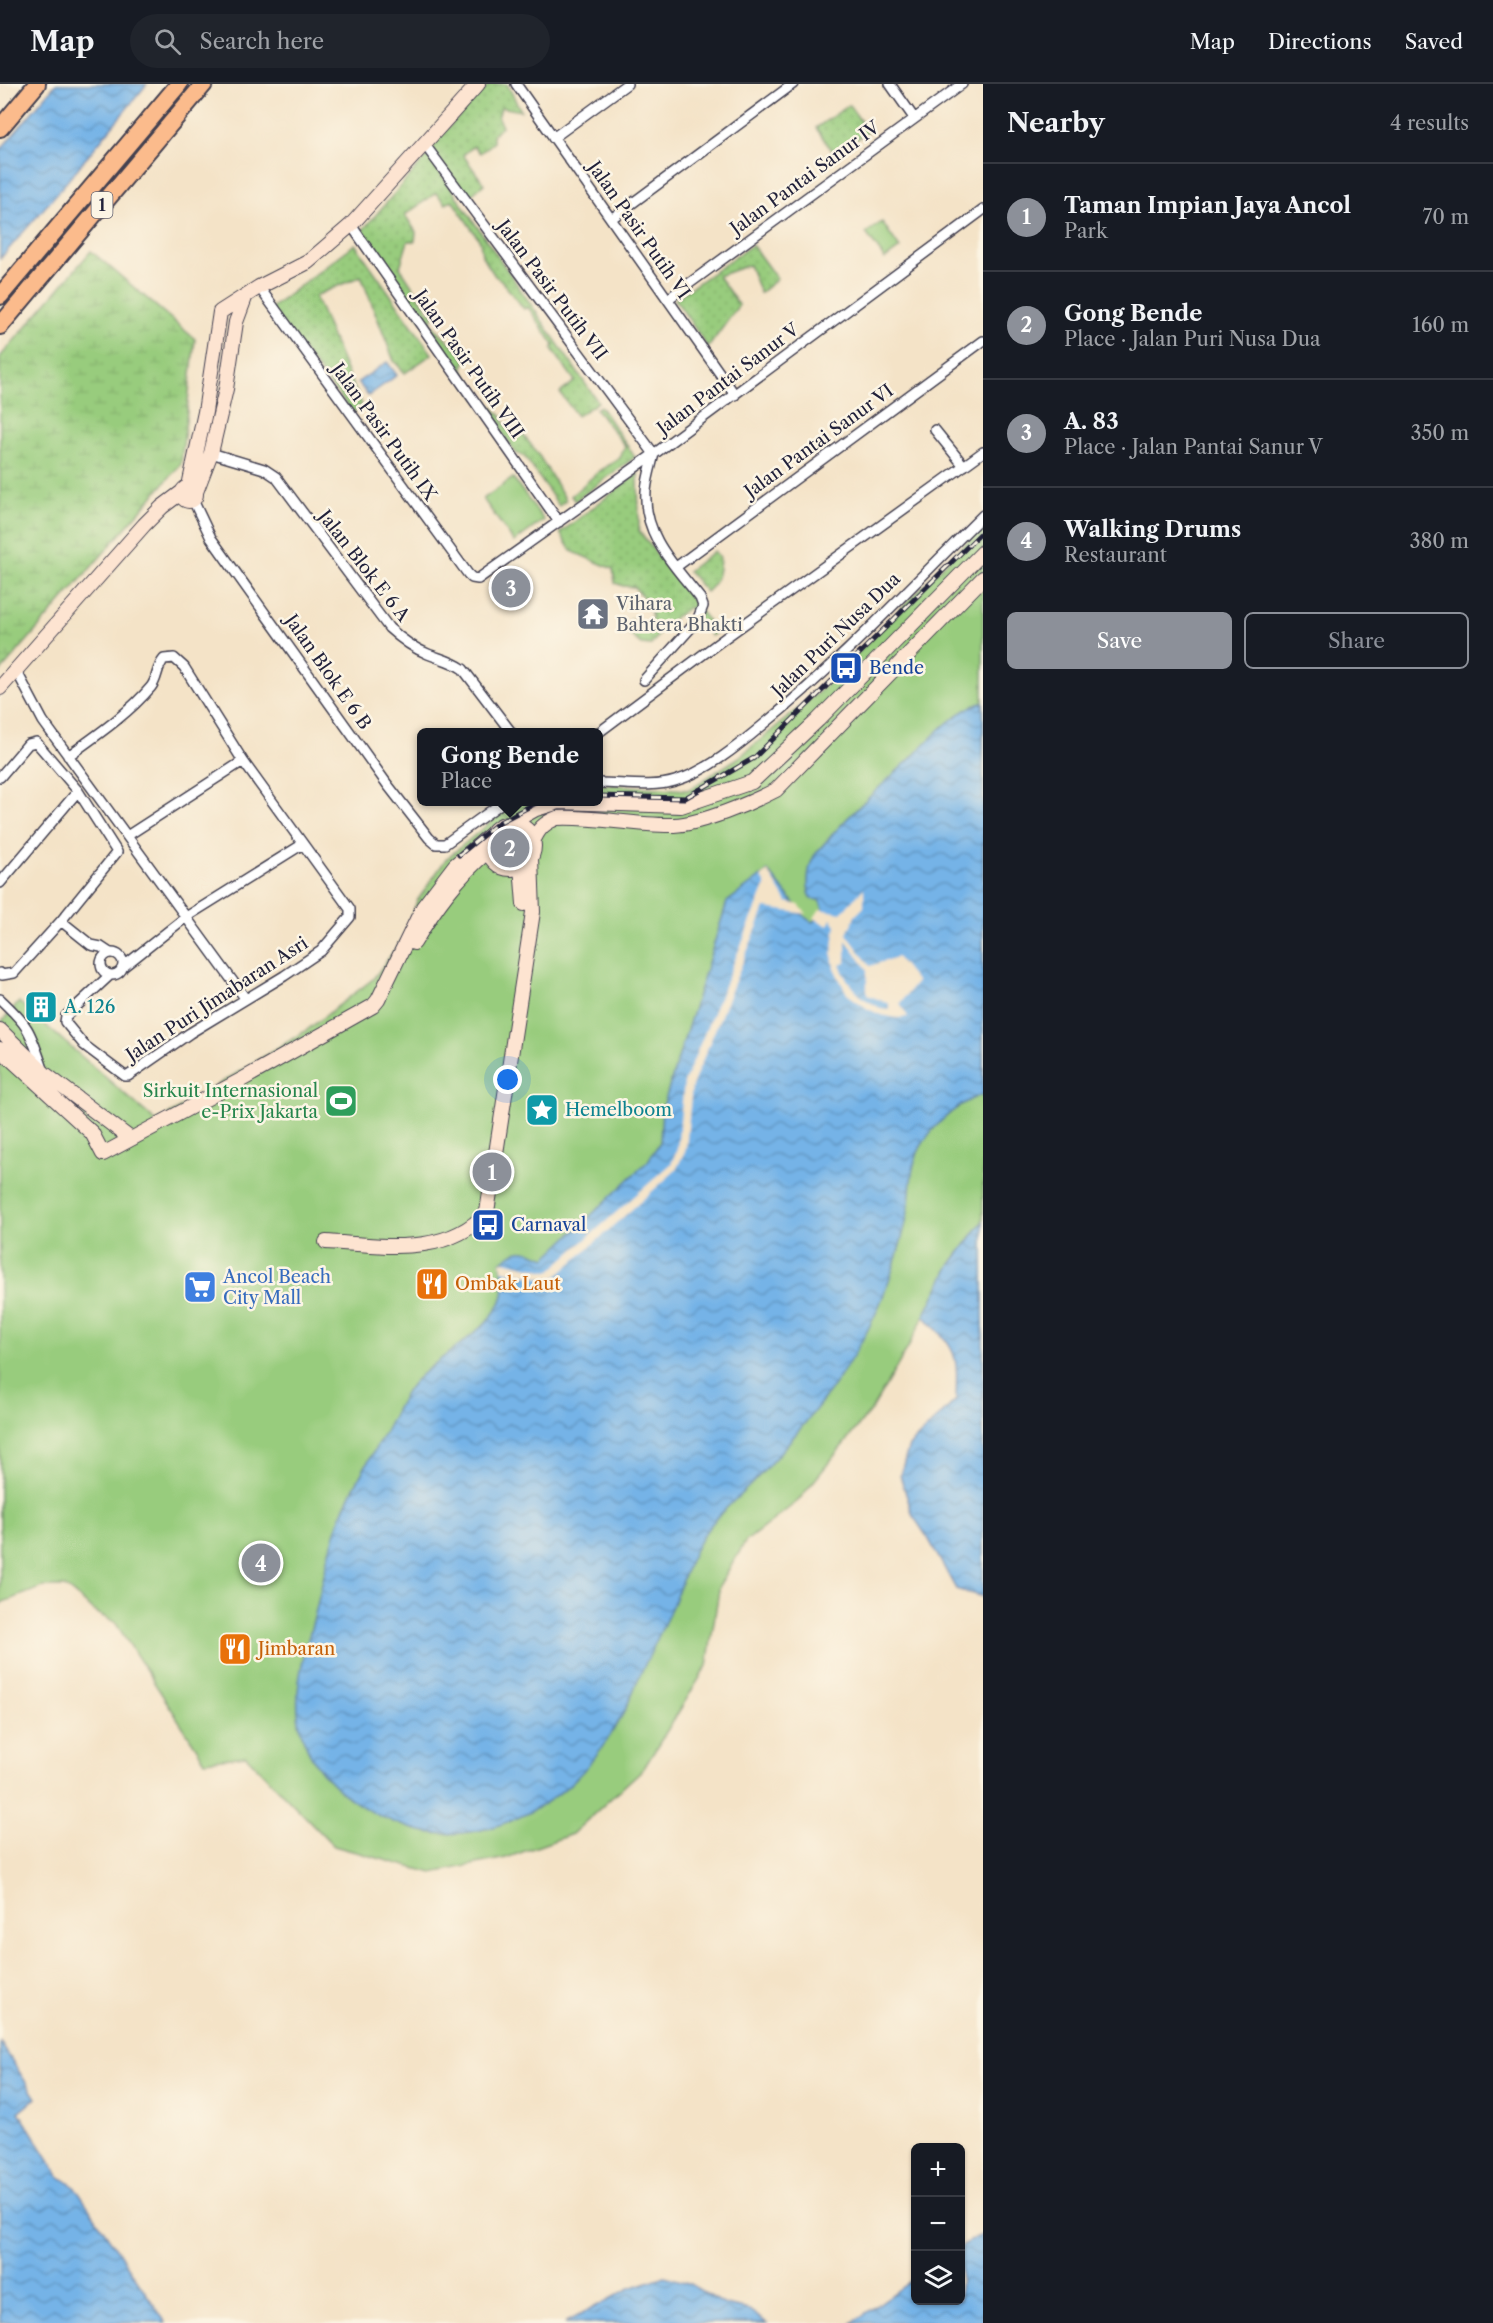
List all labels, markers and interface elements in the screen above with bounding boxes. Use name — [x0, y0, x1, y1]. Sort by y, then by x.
search box — [130, 14, 550, 68]
text: Map — [30, 24, 94, 58]
icon: search — [151, 25, 184, 58]
text: Search here — [199, 28, 324, 55]
text: Map — [1190, 29, 1235, 54]
text: Directions — [1268, 29, 1372, 54]
text: Saved — [1405, 29, 1463, 54]
text: Nearby — [1007, 107, 1105, 139]
text: 4 results — [1390, 111, 1469, 135]
street label: Jalan Pantai Sanur IV — [724, 116, 885, 241]
street label: Jalan Pasir Putih VI — [582, 154, 695, 303]
road number: 1 — [92, 192, 112, 218]
text: Taman Impian Jaya Ancol — [1064, 192, 1351, 219]
text: 1 — [1022, 205, 1031, 229]
text: 70 m — [1423, 205, 1469, 229]
street label: Jalan Pasir Putih VII — [490, 213, 612, 364]
text: Park — [1064, 219, 1107, 243]
street label: Jalan Pasir Putih VIII — [408, 283, 529, 443]
text: Gong Bende — [1064, 300, 1202, 327]
text: 2 — [1021, 313, 1032, 337]
text: 160 m — [1412, 313, 1469, 337]
street label: Jalan Pantai Sanur V — [650, 318, 804, 441]
text: Place · Jalan Puri Nusa Dua — [1064, 327, 1321, 351]
street label: Jalan Pasir Putih IX — [325, 356, 442, 506]
street label: Jalan Pantai Sanur VI — [738, 380, 898, 504]
text: A. 83 — [1064, 408, 1119, 435]
text: 3 — [1021, 421, 1032, 445]
text: 350 m — [1411, 421, 1469, 445]
text: Place · Jalan Pantai Sanur V — [1064, 435, 1323, 459]
street label: Jalan Blok E 6 A — [312, 504, 415, 627]
text: Walking Drums — [1064, 516, 1241, 543]
text: 4 — [1021, 529, 1032, 553]
text: 380 m — [1410, 529, 1469, 553]
text: Restaurant — [1064, 543, 1167, 567]
pin: 3 — [492, 566, 530, 610]
street label: Jalan Puri Nusa Dua — [765, 568, 905, 704]
place label: Vihara Bahtera Bhakti — [615, 593, 743, 636]
temple icon: Vihara Bahtera Bhakti — [575, 596, 611, 632]
street label: Jalan Blok E 6 B — [278, 608, 376, 734]
button: Save — [1007, 612, 1232, 669]
button: Share — [1244, 612, 1469, 669]
bus stop icon: Bende — [828, 650, 864, 686]
place label: Bende — [869, 657, 924, 679]
popup — [417, 728, 603, 806]
text: Gong Bende — [441, 742, 579, 769]
text: Place — [441, 769, 492, 793]
pin: 2 — [490, 826, 530, 870]
street label: Jalan Puri Jimabaran Asri — [119, 932, 313, 1068]
building icon: A. 126 — [23, 989, 59, 1025]
place label: A. 126 — [63, 996, 115, 1018]
your location — [493, 1065, 522, 1094]
place label: Sirkuit Internasional e-Prix Jakarta — [143, 1080, 318, 1123]
sports icon: Sirkuit Internasional e-Prix Jakarta — [323, 1083, 359, 1119]
place icon: Hemelboom — [524, 1092, 560, 1128]
place label: Hemelboom — [565, 1099, 672, 1121]
pin: 1 — [472, 1150, 512, 1194]
bus stop icon: Carnaval — [470, 1207, 506, 1243]
place label: Carnaval — [511, 1214, 586, 1236]
place label: Ancol Beach City Mall — [222, 1266, 331, 1309]
restaurant icon: Ombak Laut — [414, 1266, 450, 1302]
supermarket icon: Ancol Beach City Mall — [182, 1269, 218, 1305]
place label: Ombak Laut — [455, 1273, 561, 1295]
pin: 4 — [242, 1540, 280, 1586]
restaurant icon: Jimbaran — [217, 1631, 253, 1667]
place label: Jimbaran — [255, 1638, 335, 1660]
map controls — [911, 2143, 965, 2305]
button: + — [911, 2143, 965, 2197]
button: − — [911, 2197, 965, 2251]
button: layers — [911, 2251, 965, 2305]

